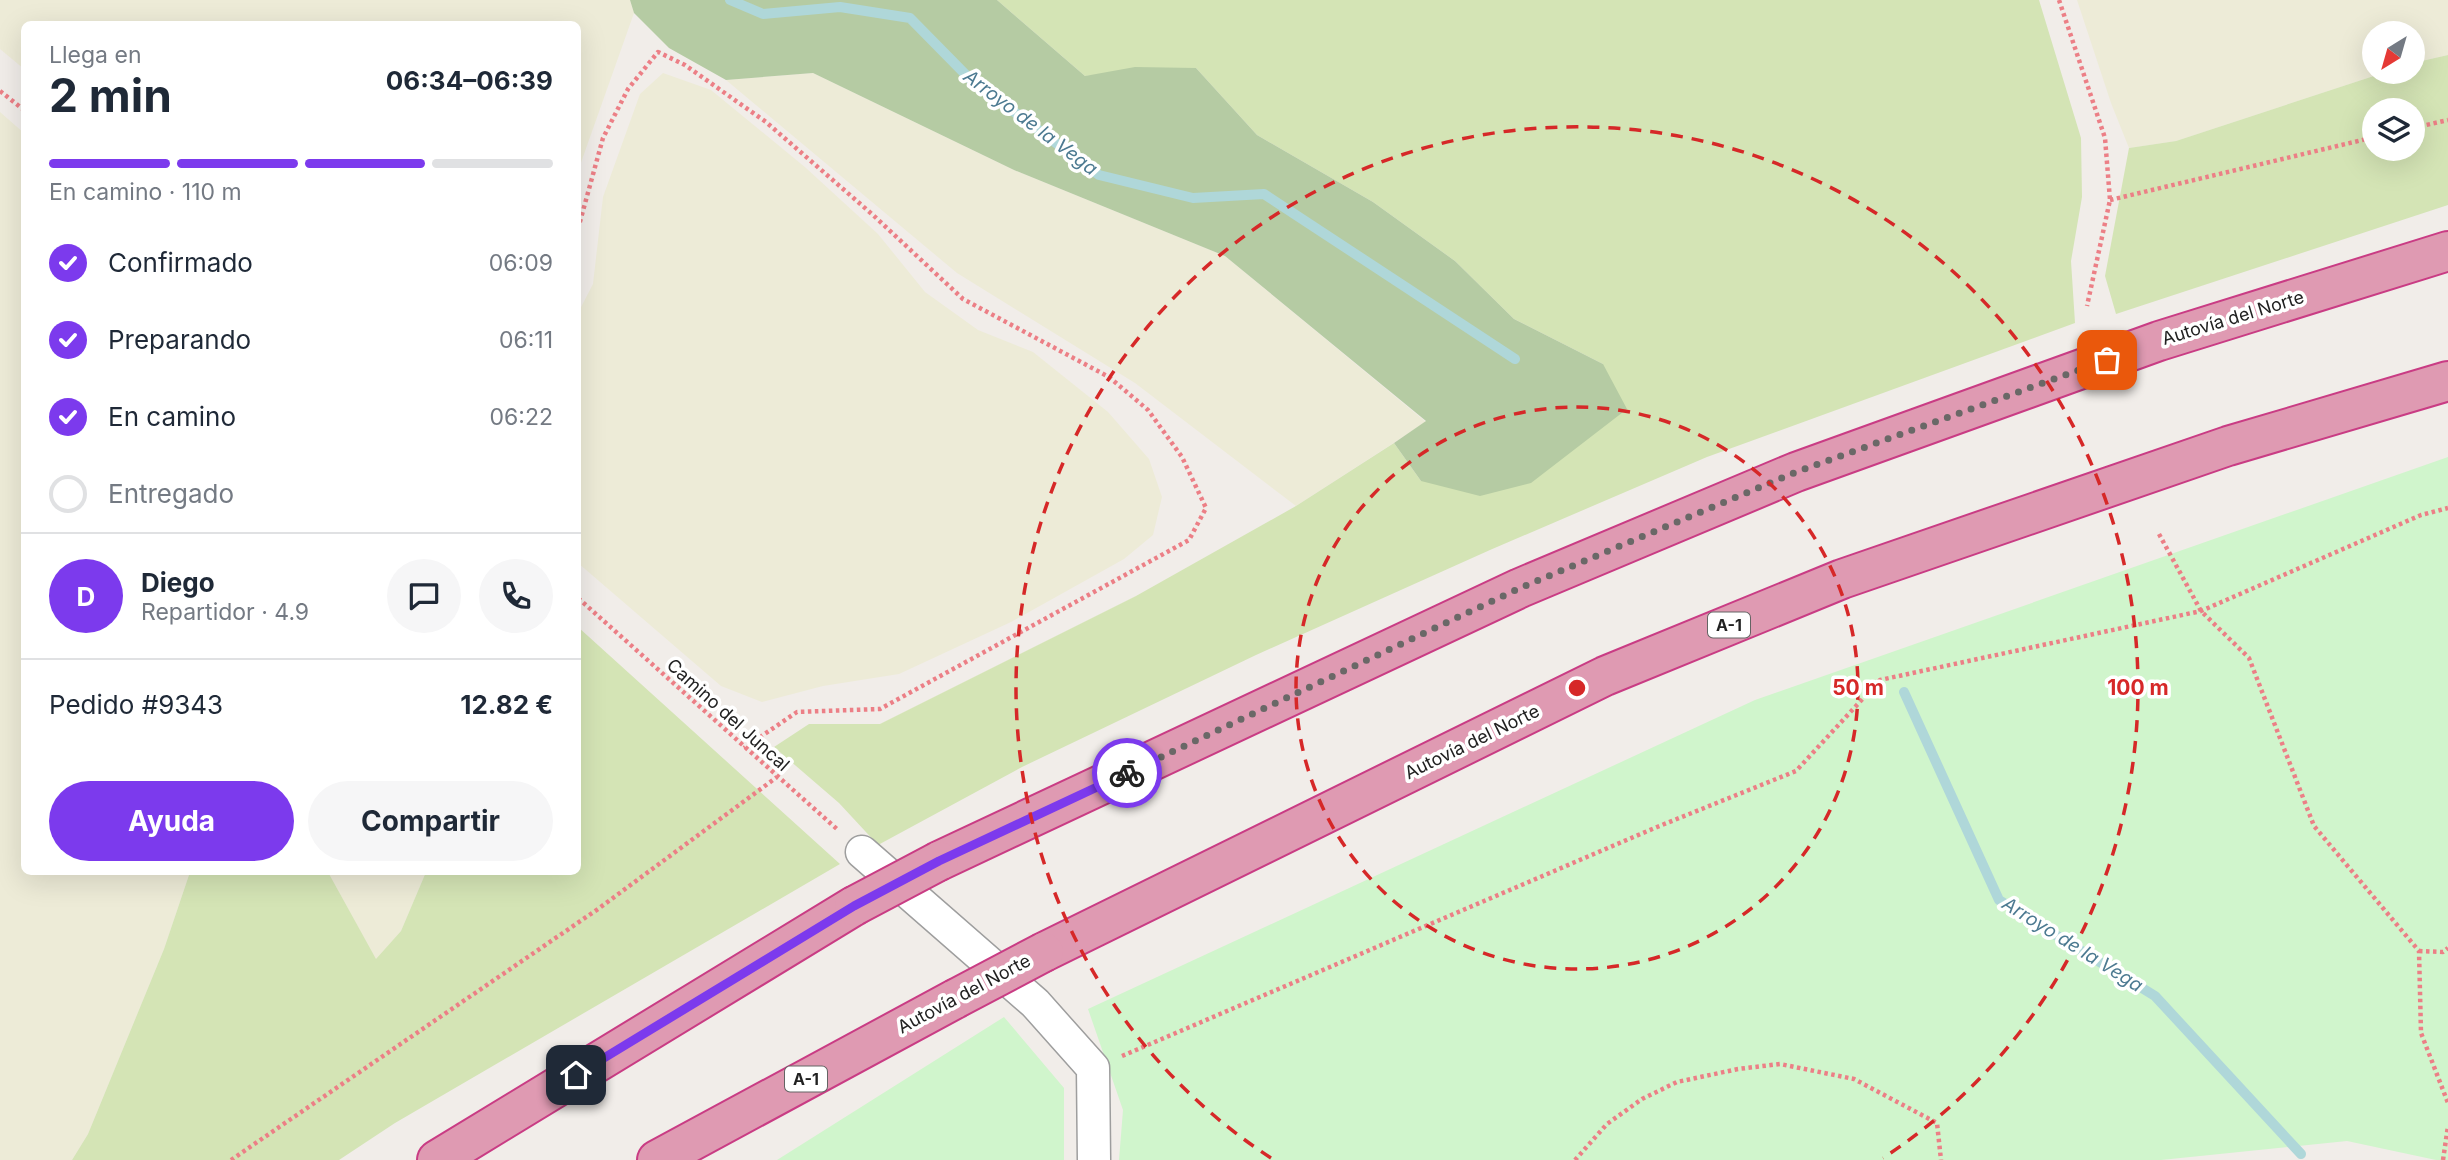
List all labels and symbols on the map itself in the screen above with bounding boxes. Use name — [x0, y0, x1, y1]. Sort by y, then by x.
north arrow — [2362, 21, 2426, 84]
water label: Arroyo de la Vega — [959, 64, 1102, 180]
street label: Autovía del Norte — [2159, 286, 2306, 349]
pin — [2077, 330, 2137, 390]
road number: A-1 — [1708, 612, 1750, 638]
street label: Camino del Juncal — [663, 654, 794, 775]
text: 50 m — [1832, 675, 1884, 700]
text: 100 m — [2107, 675, 2169, 700]
centre of rings — [1565, 676, 1589, 700]
street label: Autovía del Norte — [1401, 700, 1543, 783]
courier — [1092, 738, 1162, 808]
water label: Arroyo de la Vega — [1997, 891, 2148, 997]
street label: Autovía del Norte — [894, 950, 1034, 1037]
pin — [546, 1045, 606, 1105]
road number: A-1 — [785, 1066, 827, 1092]

